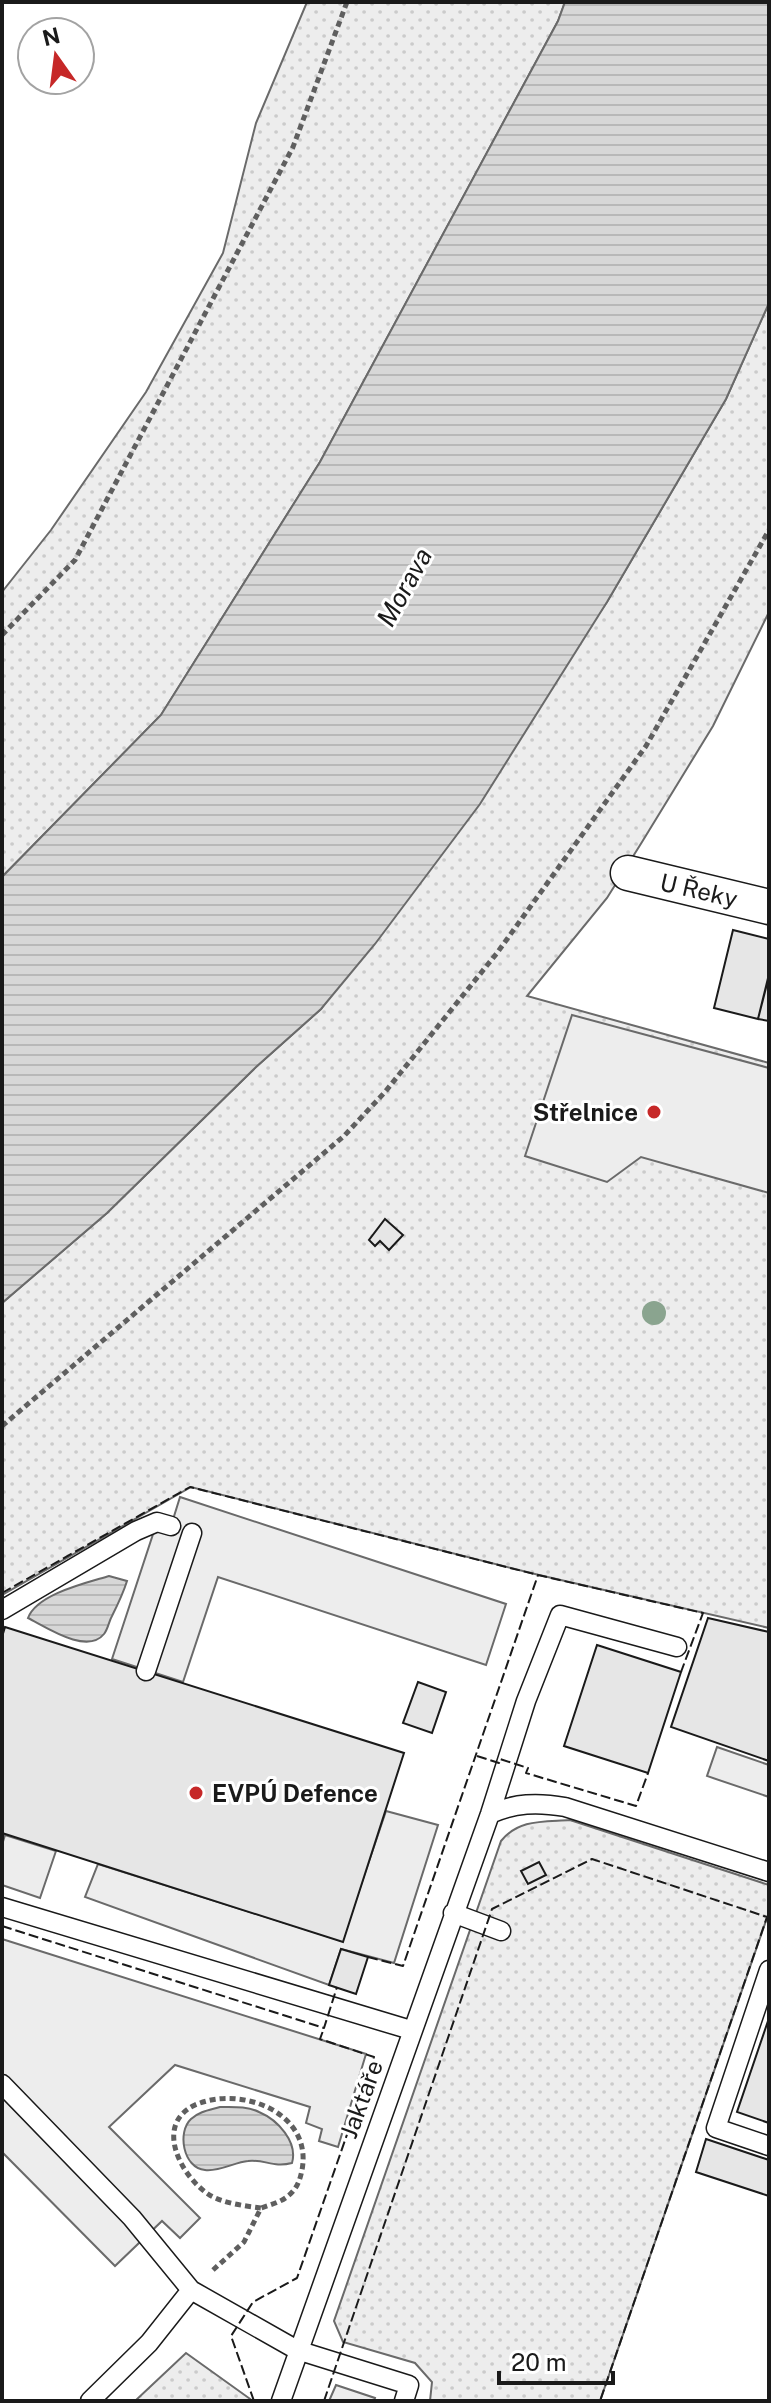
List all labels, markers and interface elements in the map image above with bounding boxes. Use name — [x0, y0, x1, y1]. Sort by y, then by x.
north arrow — [16, 16, 96, 96]
text: N — [40, 22, 63, 51]
water label: Morava — [370, 542, 438, 632]
street label: U Řeky — [658, 868, 741, 913]
place label: Střelnice — [533, 1098, 638, 1126]
marker: Střelnice — [645, 1103, 663, 1121]
place label: EVPÚ Defence — [212, 1779, 378, 1807]
marker: EVPÚ Defence — [187, 1784, 205, 1802]
street label: Jaktáře — [334, 2056, 388, 2142]
scale bar — [499, 2335, 613, 2385]
text: 20 m — [511, 2348, 567, 2376]

